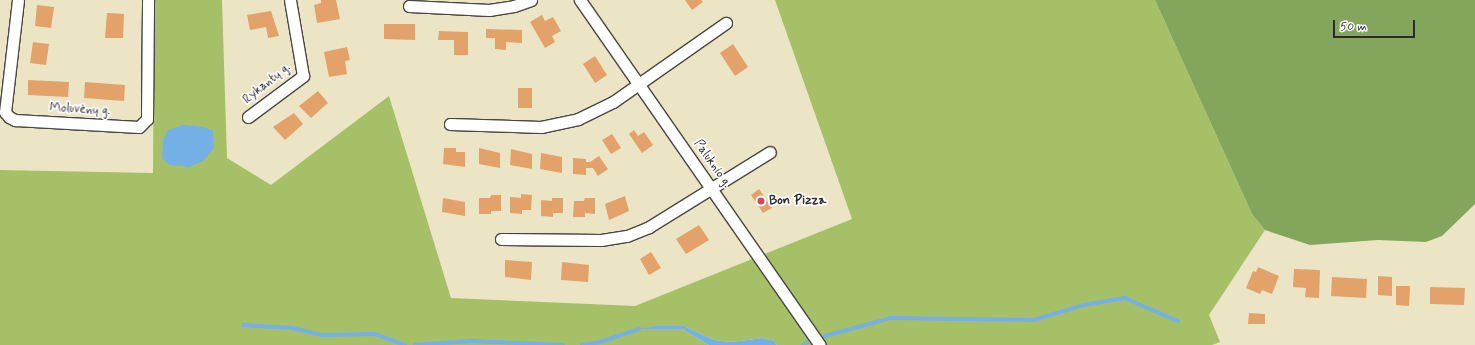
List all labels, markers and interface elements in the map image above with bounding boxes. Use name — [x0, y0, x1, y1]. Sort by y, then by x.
scale bar — [1335, 12, 1417, 38]
text: 50 m — [1340, 19, 1367, 35]
street label: Rykantų g. — [240, 60, 294, 108]
street label: Moluvėnų g. — [49, 101, 111, 119]
street label: Paluknio g. — [690, 137, 734, 191]
place label: Bon Pizza — [769, 193, 824, 209]
marker: Bon Pizza — [756, 196, 766, 206]

